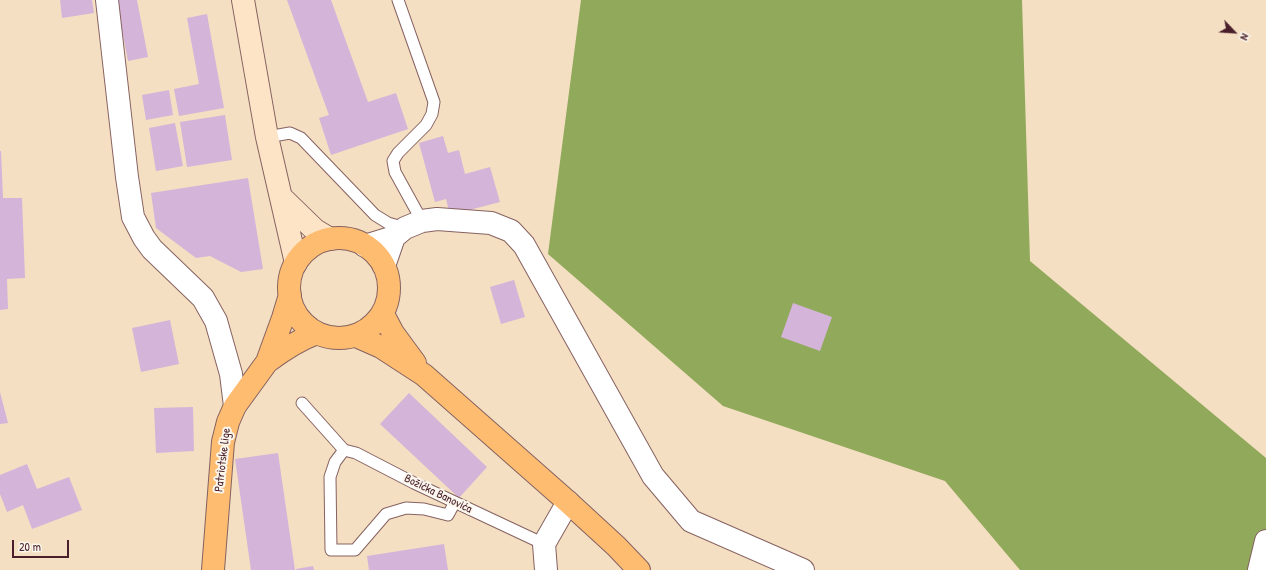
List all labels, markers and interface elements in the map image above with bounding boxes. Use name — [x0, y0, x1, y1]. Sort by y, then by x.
north arrow — [1214, 12, 1254, 52]
text: N — [1237, 31, 1252, 43]
street label: Patriotske lige — [212, 427, 234, 493]
street label: Božićka Banovića — [402, 471, 474, 517]
scale bar — [14, 532, 71, 558]
text: 20 m — [19, 538, 41, 555]

